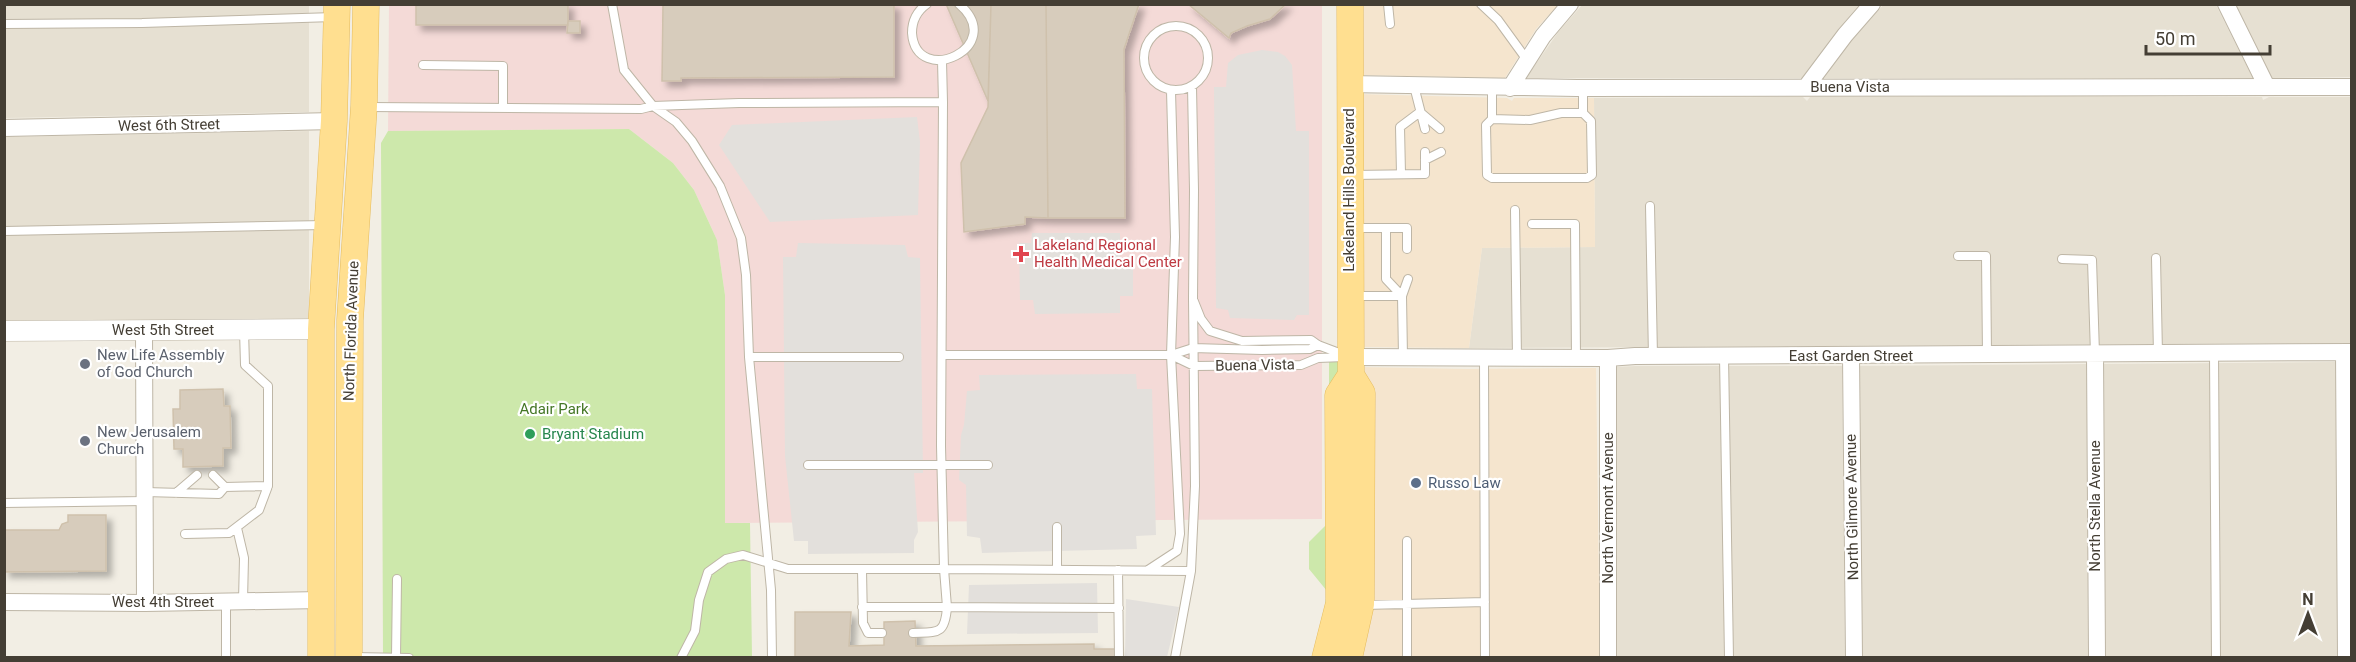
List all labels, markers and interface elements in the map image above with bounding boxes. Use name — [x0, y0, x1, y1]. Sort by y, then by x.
scale bar — [2146, 18, 2270, 56]
text: 50 m — [2155, 28, 2195, 49]
street label: Buena Vista — [1810, 78, 1890, 96]
street label: Lakeland Hills Boulevard — [1340, 108, 1358, 272]
street label: West 6th Street — [118, 115, 220, 135]
place label: Lakeland Regional Health Medical Center — [1034, 236, 1182, 271]
marker: Lakeland Regional Health Medical Center — [1012, 245, 1030, 263]
street label: North Florida Avenue — [340, 261, 362, 401]
street label: West 5th Street — [112, 321, 214, 339]
place label: New Life Assembly of God Church — [97, 346, 225, 381]
street label: East Garden Street — [1789, 347, 1913, 365]
street label: Buena Vista — [1215, 355, 1295, 375]
marker: New Life Assembly of God Church — [78, 357, 92, 371]
park label: Adair Park — [519, 400, 589, 418]
place label: New Jerusalem Church — [97, 423, 201, 458]
place label: Bryant Stadium — [542, 425, 644, 443]
marker: Bryant Stadium — [523, 427, 537, 441]
street label: North Vermont Avenue — [1599, 432, 1617, 584]
marker: New Jerusalem Church — [78, 434, 92, 448]
street label: North Gilmore Avenue — [1842, 434, 1862, 580]
street label: North Stella Avenue — [2086, 440, 2104, 572]
place label: Russo Law — [1428, 474, 1501, 492]
marker: Russo Law — [1409, 476, 1423, 490]
north arrow — [2278, 584, 2338, 644]
text: N — [2302, 590, 2314, 609]
street label: West 4th Street — [112, 593, 214, 611]

